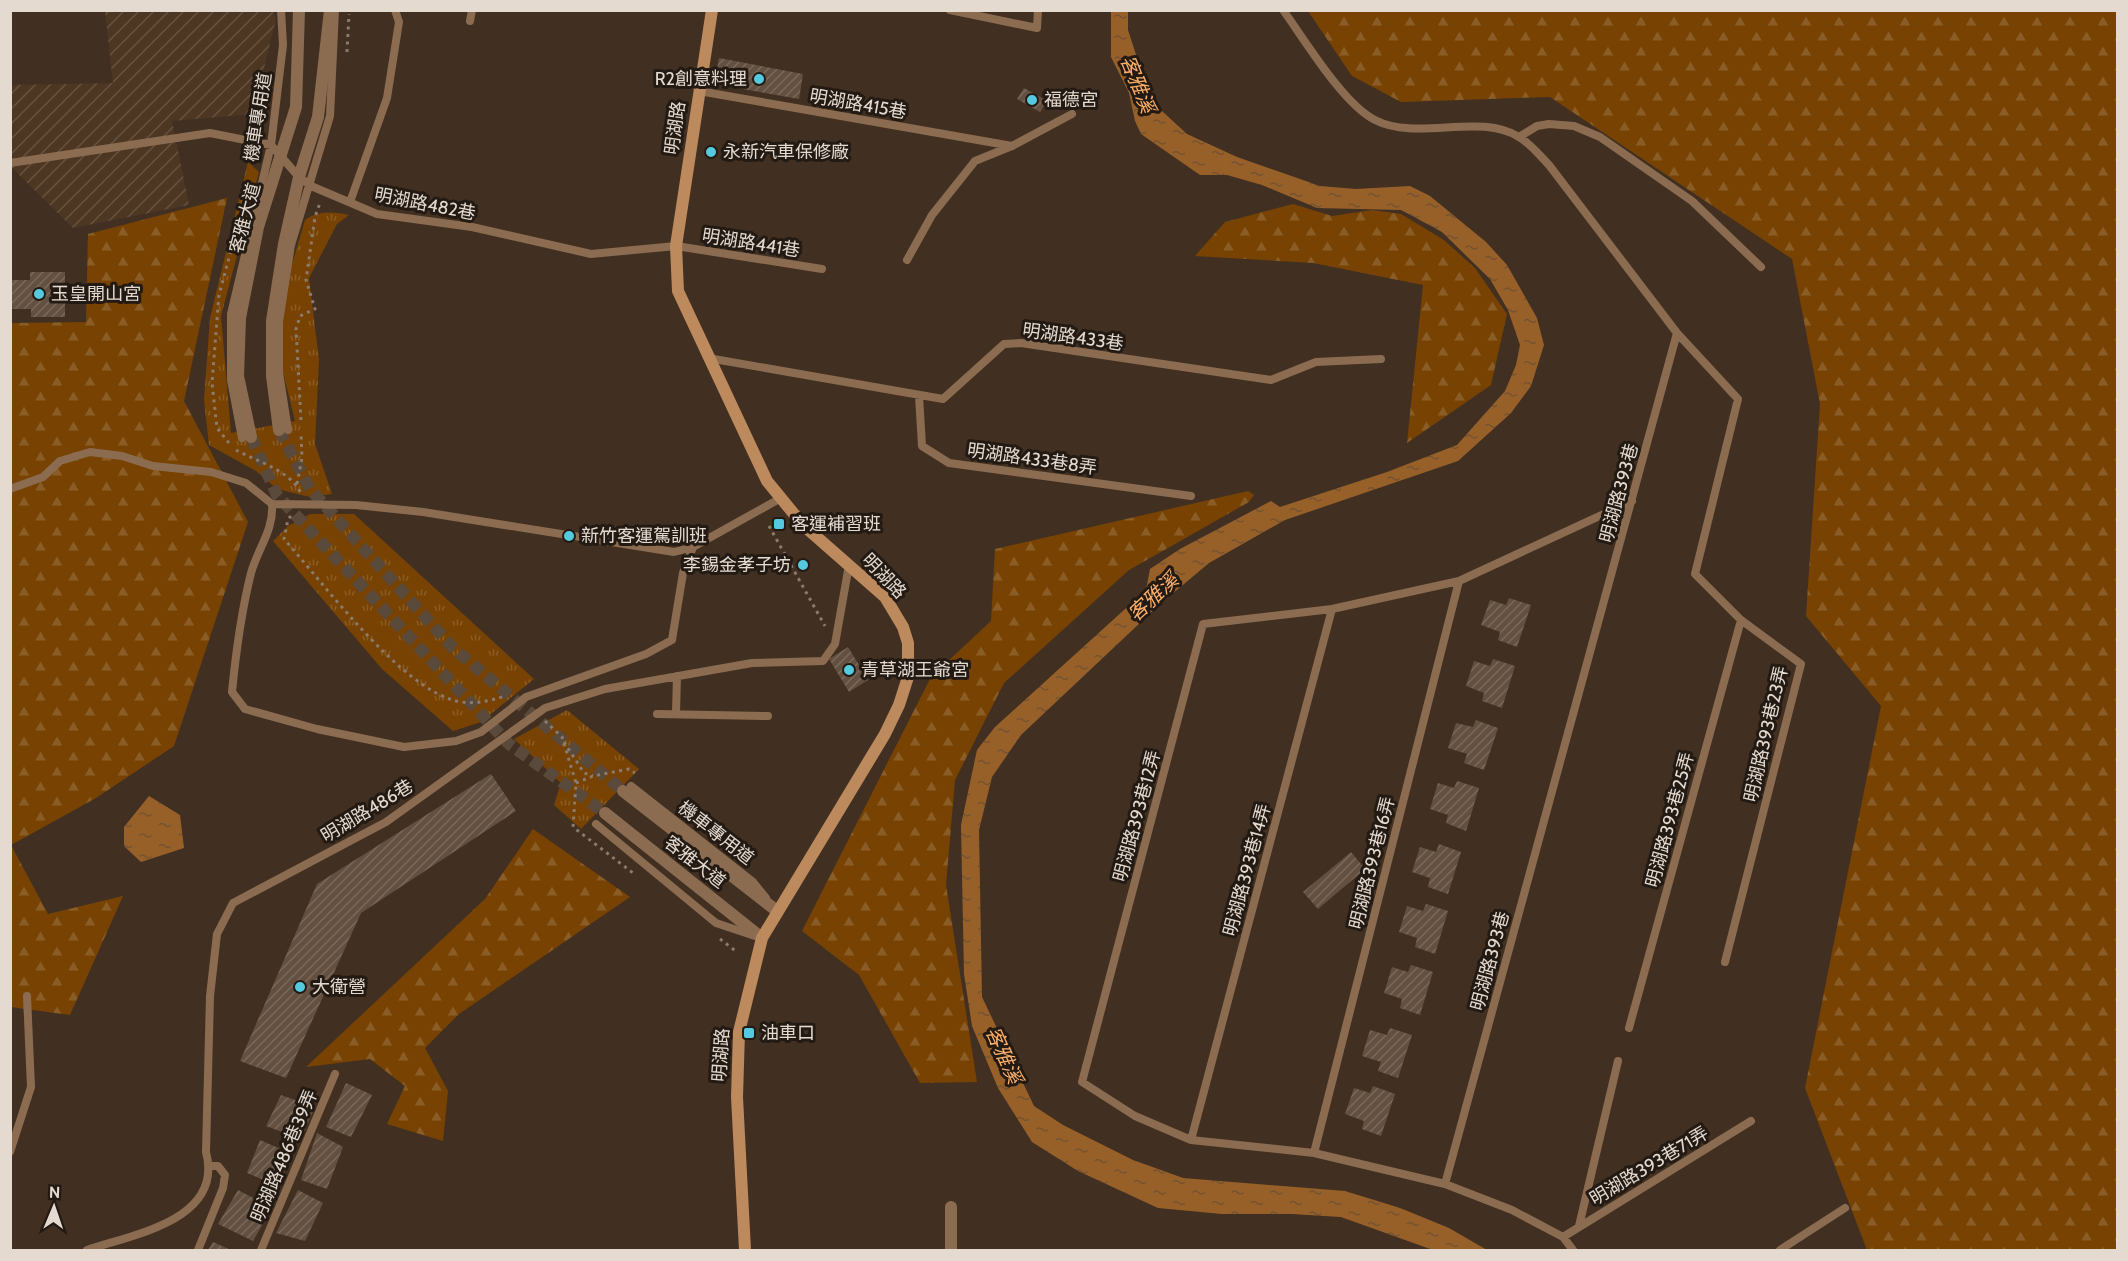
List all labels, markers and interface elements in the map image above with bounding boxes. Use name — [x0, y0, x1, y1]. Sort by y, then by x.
water label: 客雅溪 — [1116, 52, 1161, 119]
place label: R2創意料理 — [655, 68, 747, 90]
street label: 機車專用道 — [240, 71, 276, 163]
marker: R2創意料理 — [752, 72, 766, 86]
street label: 明湖路415巷 — [808, 85, 908, 123]
place label: 福德宮 — [1044, 89, 1098, 111]
marker: 福德宮 — [1025, 93, 1039, 107]
street label: 明湖路 — [660, 100, 690, 156]
place label: 永新汽車保修廠 — [723, 141, 849, 163]
marker: 永新汽車保修廠 — [704, 145, 718, 159]
street label: 客雅大道 — [225, 180, 265, 256]
street label: 明湖路482巷 — [372, 183, 478, 225]
street label: 明湖路441巷 — [701, 224, 801, 262]
place label: 玉皇開山宮 — [51, 283, 141, 305]
marker: 玉皇開山宮 — [32, 287, 46, 301]
street label: 明湖路433巷 — [1021, 319, 1125, 355]
street label: 明湖路433巷8弄 — [966, 439, 1098, 479]
street label: 明湖路393巷 — [1595, 441, 1643, 545]
place label: 客運補習班 — [791, 513, 881, 535]
marker: 客運補習班 — [772, 517, 786, 531]
place label: 新竹客運駕訓班 — [581, 525, 707, 547]
marker: 新竹客運駕訓班 — [562, 529, 576, 543]
street label: 明湖路 — [857, 549, 911, 603]
place label: 李錫金孝子坊 — [683, 554, 791, 576]
marker: 李錫金孝子坊 — [796, 558, 810, 572]
water label: 客雅溪 — [1123, 566, 1185, 626]
place label: 青草湖王爺宮 — [861, 659, 969, 681]
marker: 青草湖王爺宮 — [842, 663, 856, 677]
street label: 明湖路393巷23弄 — [1740, 664, 1792, 804]
street label: 明湖路393巷12弄 — [1109, 748, 1165, 884]
street label: 明湖路393巷25弄 — [1641, 750, 1699, 890]
street label: 明湖路486巷 — [317, 775, 417, 847]
street label: 明湖路393巷16弄 — [1345, 794, 1399, 932]
street label: 機車專用道 — [674, 797, 758, 869]
street label: 明湖路393巷14弄 — [1219, 801, 1275, 939]
street label: 客雅大道 — [660, 831, 730, 893]
street label: 明湖路393巷 — [1466, 909, 1514, 1013]
place label: 大衛營 — [312, 976, 366, 998]
marker: 大衛營 — [293, 980, 307, 994]
place label: 油車口 — [761, 1022, 815, 1044]
water label: 客雅溪 — [981, 1023, 1028, 1090]
marker: 油車口 — [742, 1026, 756, 1040]
street label: 明湖路 — [708, 1027, 734, 1083]
street label: 明湖路486巷39弄 — [246, 1087, 322, 1225]
street label: 明湖路393巷71弄 — [1586, 1122, 1712, 1210]
north arrow — [24, 1177, 84, 1237]
text: N — [49, 1183, 60, 1202]

